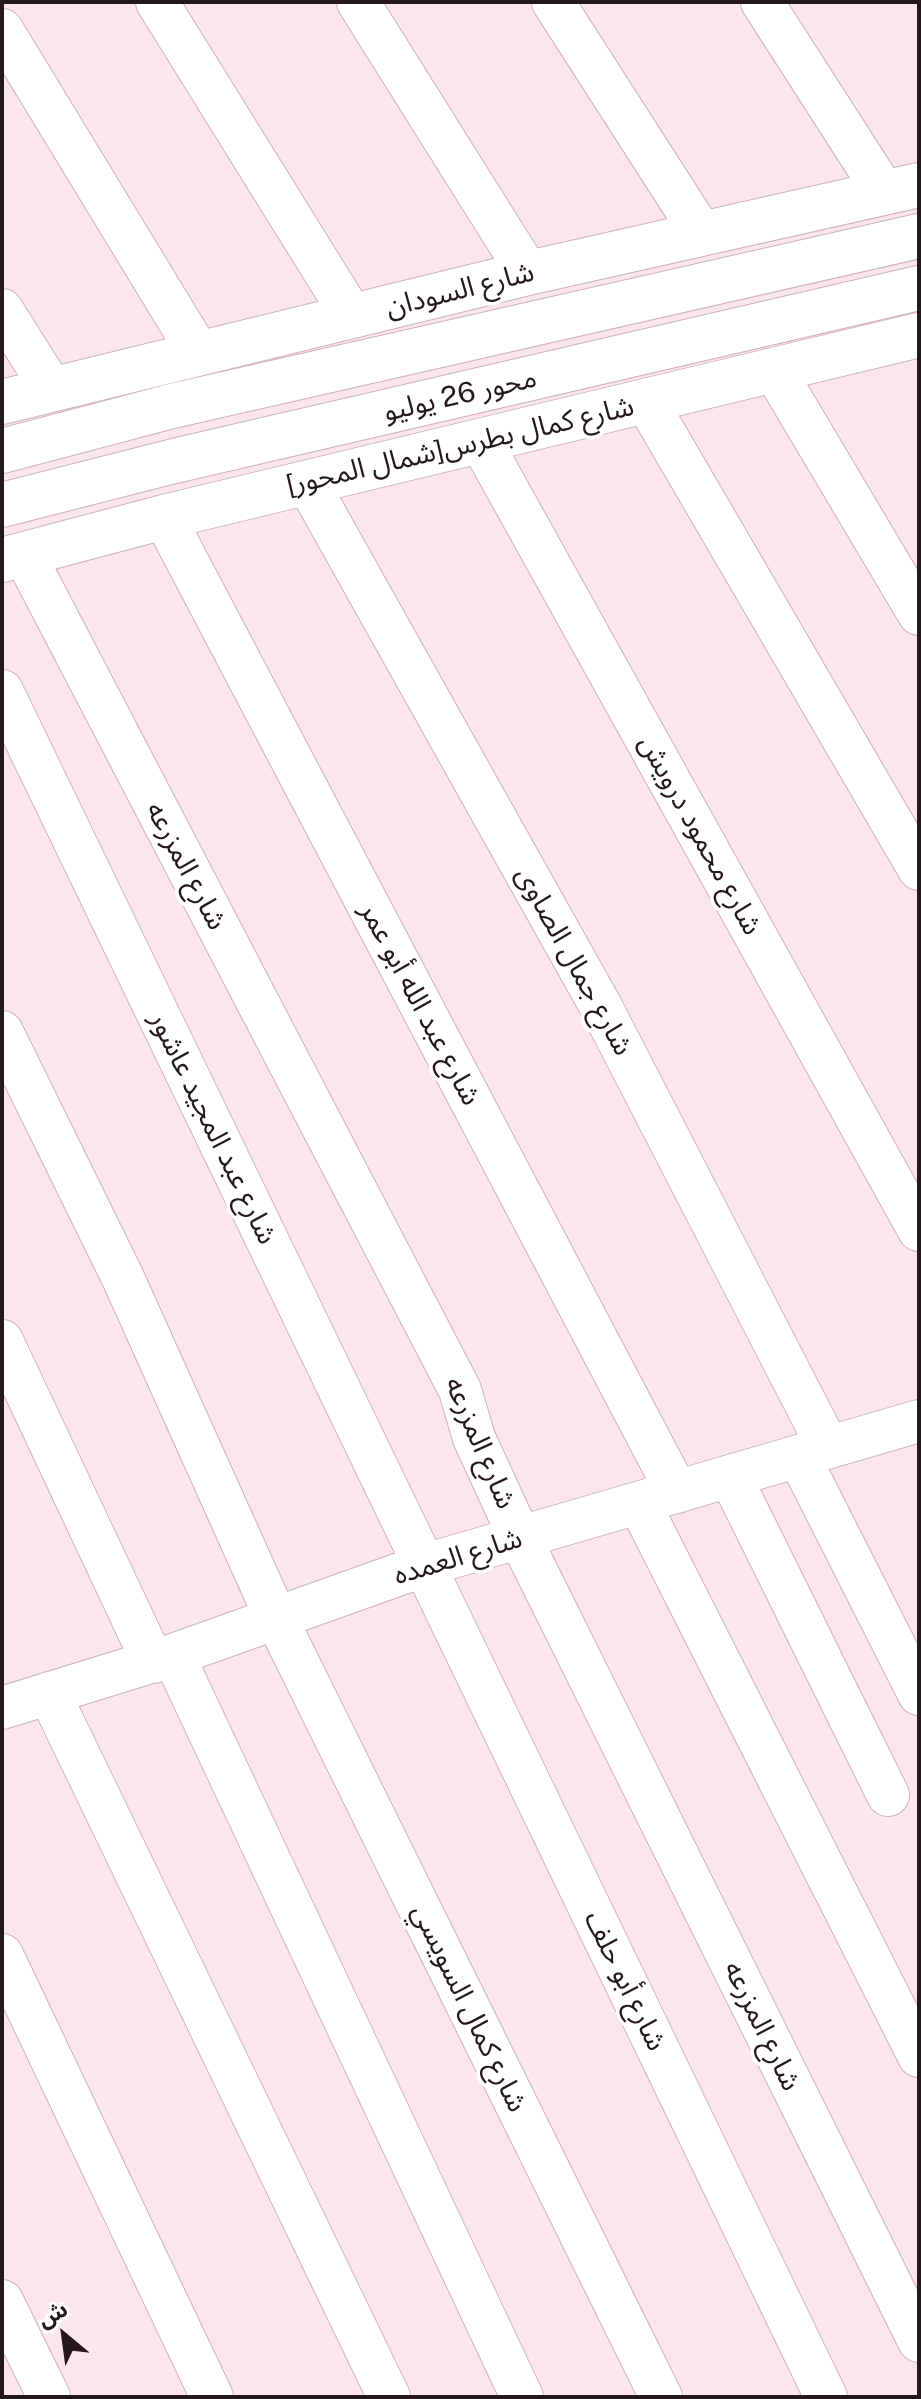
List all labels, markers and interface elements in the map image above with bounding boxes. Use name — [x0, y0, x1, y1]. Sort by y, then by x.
street label: شارع السودان — [382, 255, 538, 325]
street label: محور 26 يوليو — [380, 361, 540, 429]
street label: شارع كمال بطرس[شمال المحور] — [283, 390, 637, 502]
street label: شارع محمود درويش — [631, 729, 769, 941]
street label: شارع المزرعه — [138, 796, 234, 936]
street label: شارع جمال الصاوى — [508, 861, 640, 1061]
street label: شارع عبد الله أبو عمر — [352, 897, 488, 1111]
street label: شارع عبد المجيد عاشور — [142, 1006, 284, 1250]
street label: شارع المزرعه — [437, 1372, 523, 1514]
street label: شارع العمده — [390, 1522, 526, 1592]
street label: شارع كمال السويسي — [404, 1899, 534, 2117]
street label: شارع أبو حلف — [577, 1906, 673, 2056]
street label: شارع المزرعه — [716, 1956, 808, 2096]
north arrow — [24, 2295, 104, 2375]
text: ش — [33, 2295, 72, 2333]

